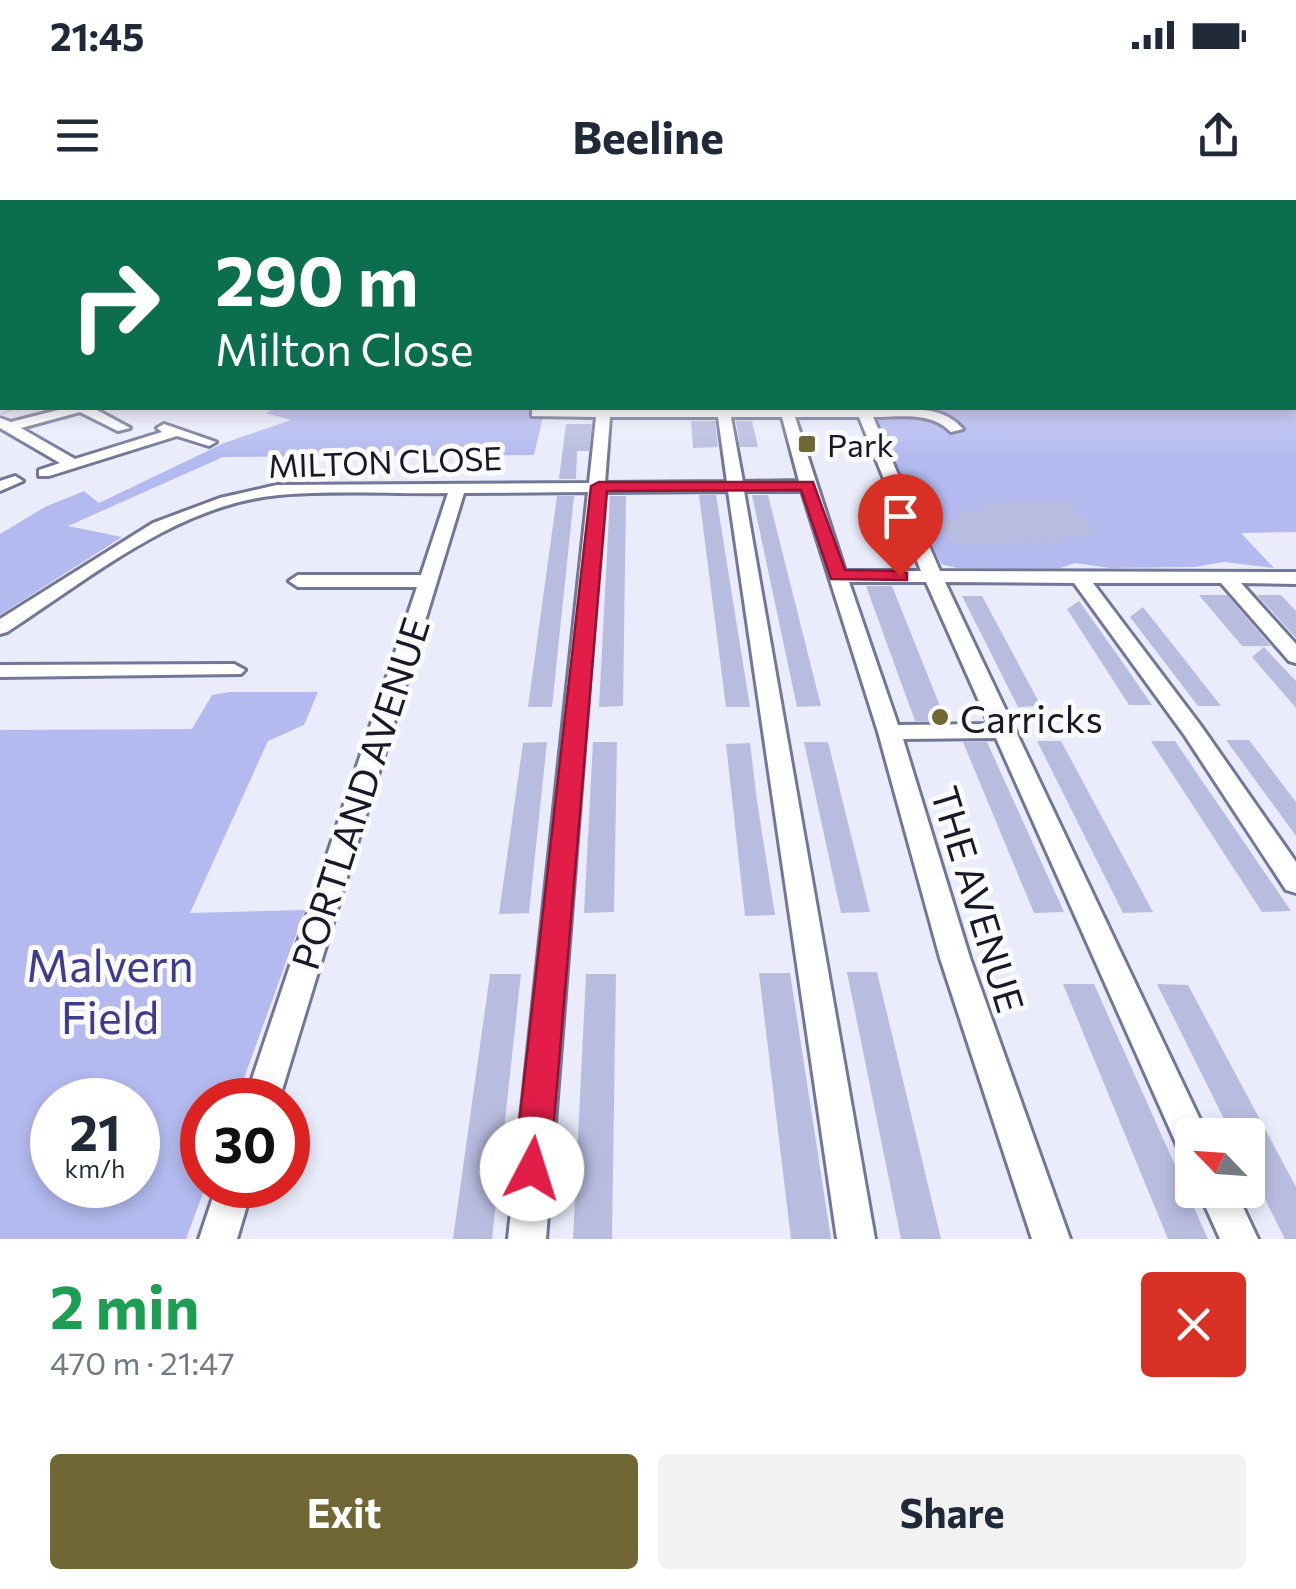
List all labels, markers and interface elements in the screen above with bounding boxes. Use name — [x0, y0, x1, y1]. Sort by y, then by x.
text: 21:45 — [50, 12, 144, 59]
icon: menu — [50, 108, 105, 163]
text: Beeline — [572, 108, 724, 163]
icon: share — [1191, 108, 1246, 163]
text: 290 m — [215, 235, 419, 320]
icon: right — [50, 240, 180, 370]
text: Milton Close — [215, 320, 473, 375]
place label: Park — [827, 424, 894, 464]
marker: Park — [796, 433, 818, 455]
street label: MILTON CLOSE — [267, 437, 503, 485]
pin — [858, 474, 943, 577]
icon: arrive — [873, 489, 928, 544]
street label: PORTLAND AVENUE — [280, 611, 438, 975]
place label: Carricks — [960, 694, 1103, 741]
marker: Carricks — [929, 706, 951, 728]
street label: THE AVENUE — [922, 780, 1036, 1018]
park label: Malvern Field — [26, 936, 194, 1043]
speed limit sign: 30 — [180, 1078, 310, 1208]
text: 21 — [69, 1100, 121, 1161]
position arrow — [480, 1117, 584, 1221]
north arrow — [1175, 1118, 1265, 1208]
map controls — [1175, 1118, 1265, 1208]
text: km/h — [65, 1153, 125, 1183]
text: 2 min — [50, 1268, 199, 1341]
button: close — [1141, 1272, 1246, 1377]
text: 470 m · 21:47 — [50, 1342, 235, 1382]
button: Exit — [50, 1454, 638, 1569]
button: Share — [658, 1454, 1246, 1569]

